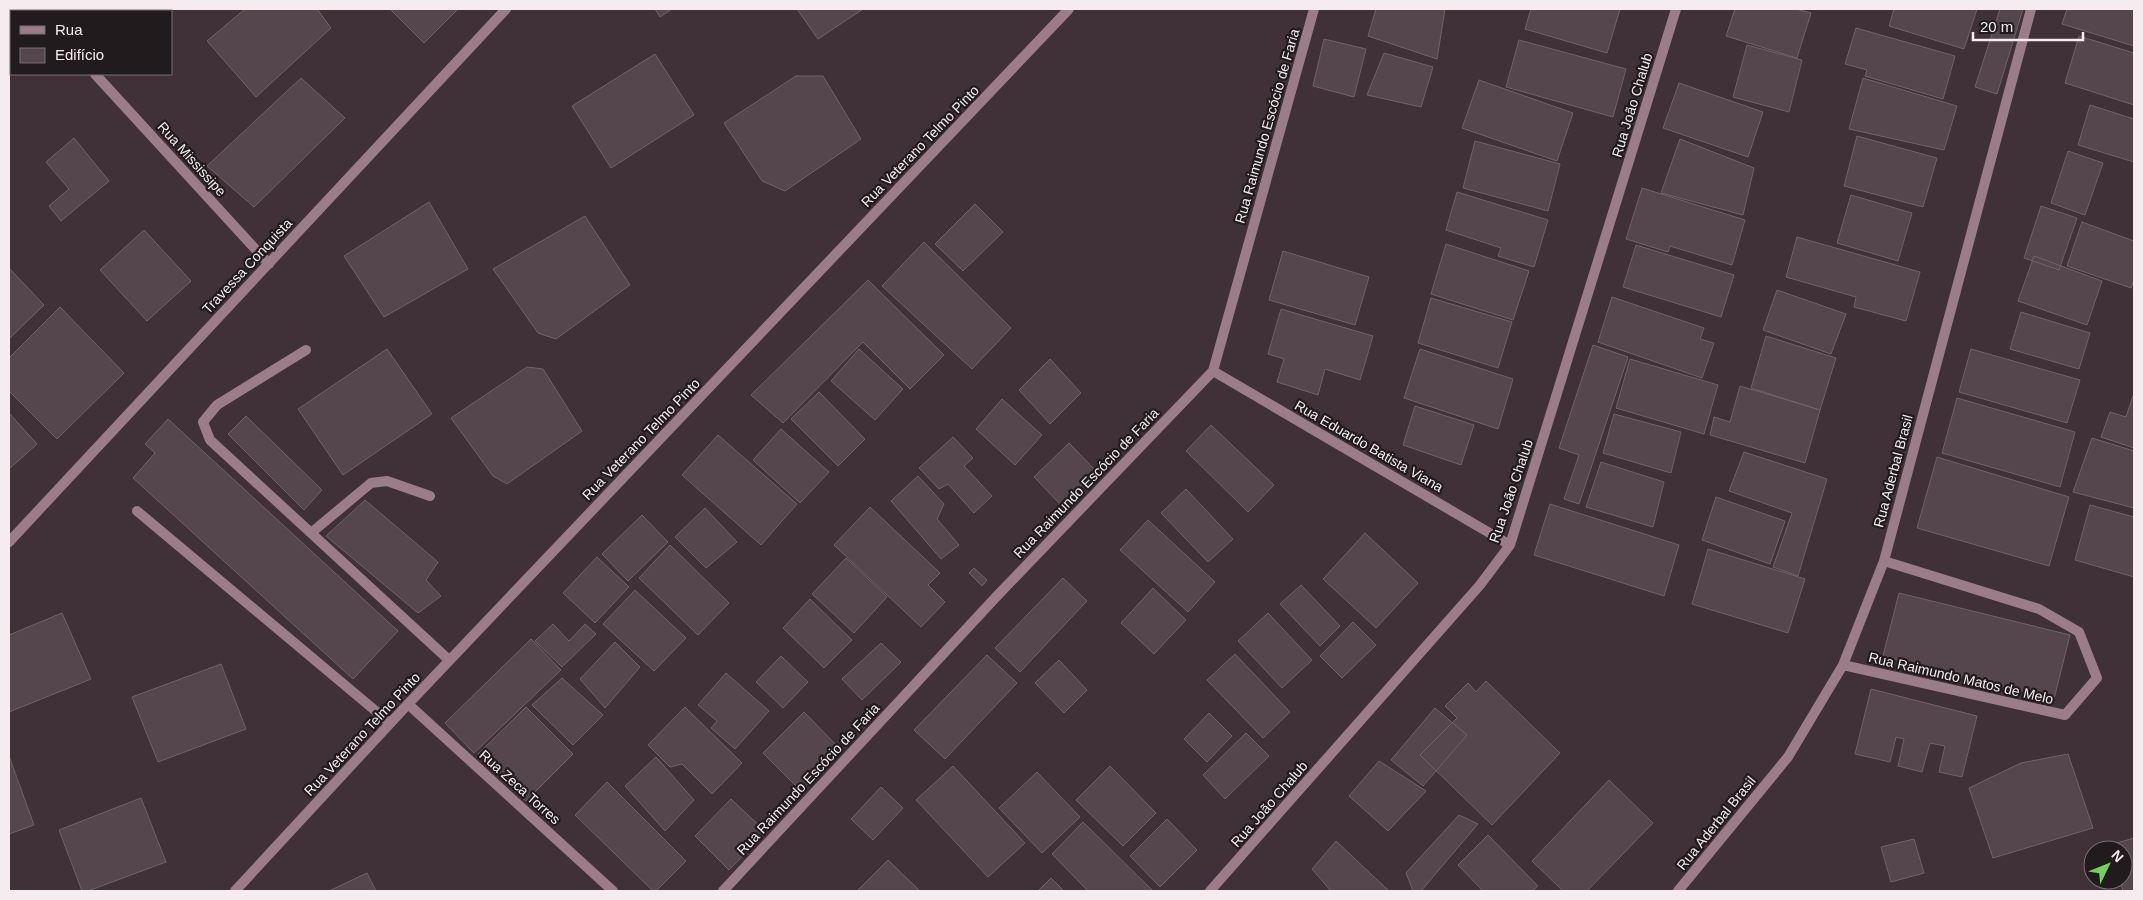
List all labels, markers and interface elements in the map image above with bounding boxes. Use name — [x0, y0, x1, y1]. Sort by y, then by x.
legend — [10, 10, 172, 75]
scale bar — [1973, 10, 2083, 42]
text: 20 m — [1980, 18, 2013, 35]
text: Rua — [55, 21, 83, 38]
street label: Rua Raimundo Escócio de Faria — [1232, 27, 1303, 225]
text: Edifício — [55, 46, 104, 63]
street label: Rua João Chalub — [1609, 51, 1656, 159]
street label: Rua Veterano Telmo Pinto — [858, 82, 982, 210]
street label: Rua Mississipe — [155, 119, 230, 199]
street label: Travessa Conquista — [199, 215, 295, 317]
street label: Rua Veterano Telmo Pinto — [579, 375, 703, 503]
street label: Rua Eduardo Batista Viana — [1292, 397, 1446, 495]
street label: Rua Raimundo Escócio de Faria — [1010, 405, 1162, 561]
street label: Rua Aderbal Brasil — [1870, 413, 1916, 529]
street label: Rua João Chalub — [1486, 437, 1536, 545]
street label: Rua Raimundo Matos de Melo — [1867, 649, 2055, 707]
street label: Rua Veterano Telmo Pinto — [301, 669, 423, 799]
street label: Rua Raimundo Escócio de Faria — [733, 700, 883, 858]
street label: Rua Zeca Torres — [476, 747, 564, 827]
street label: Rua João Chalub — [1227, 758, 1311, 850]
street label: Rua Aderbal Brasil — [1673, 773, 1759, 873]
north arrow — [2083, 840, 2133, 890]
text: N — [2108, 847, 2127, 865]

